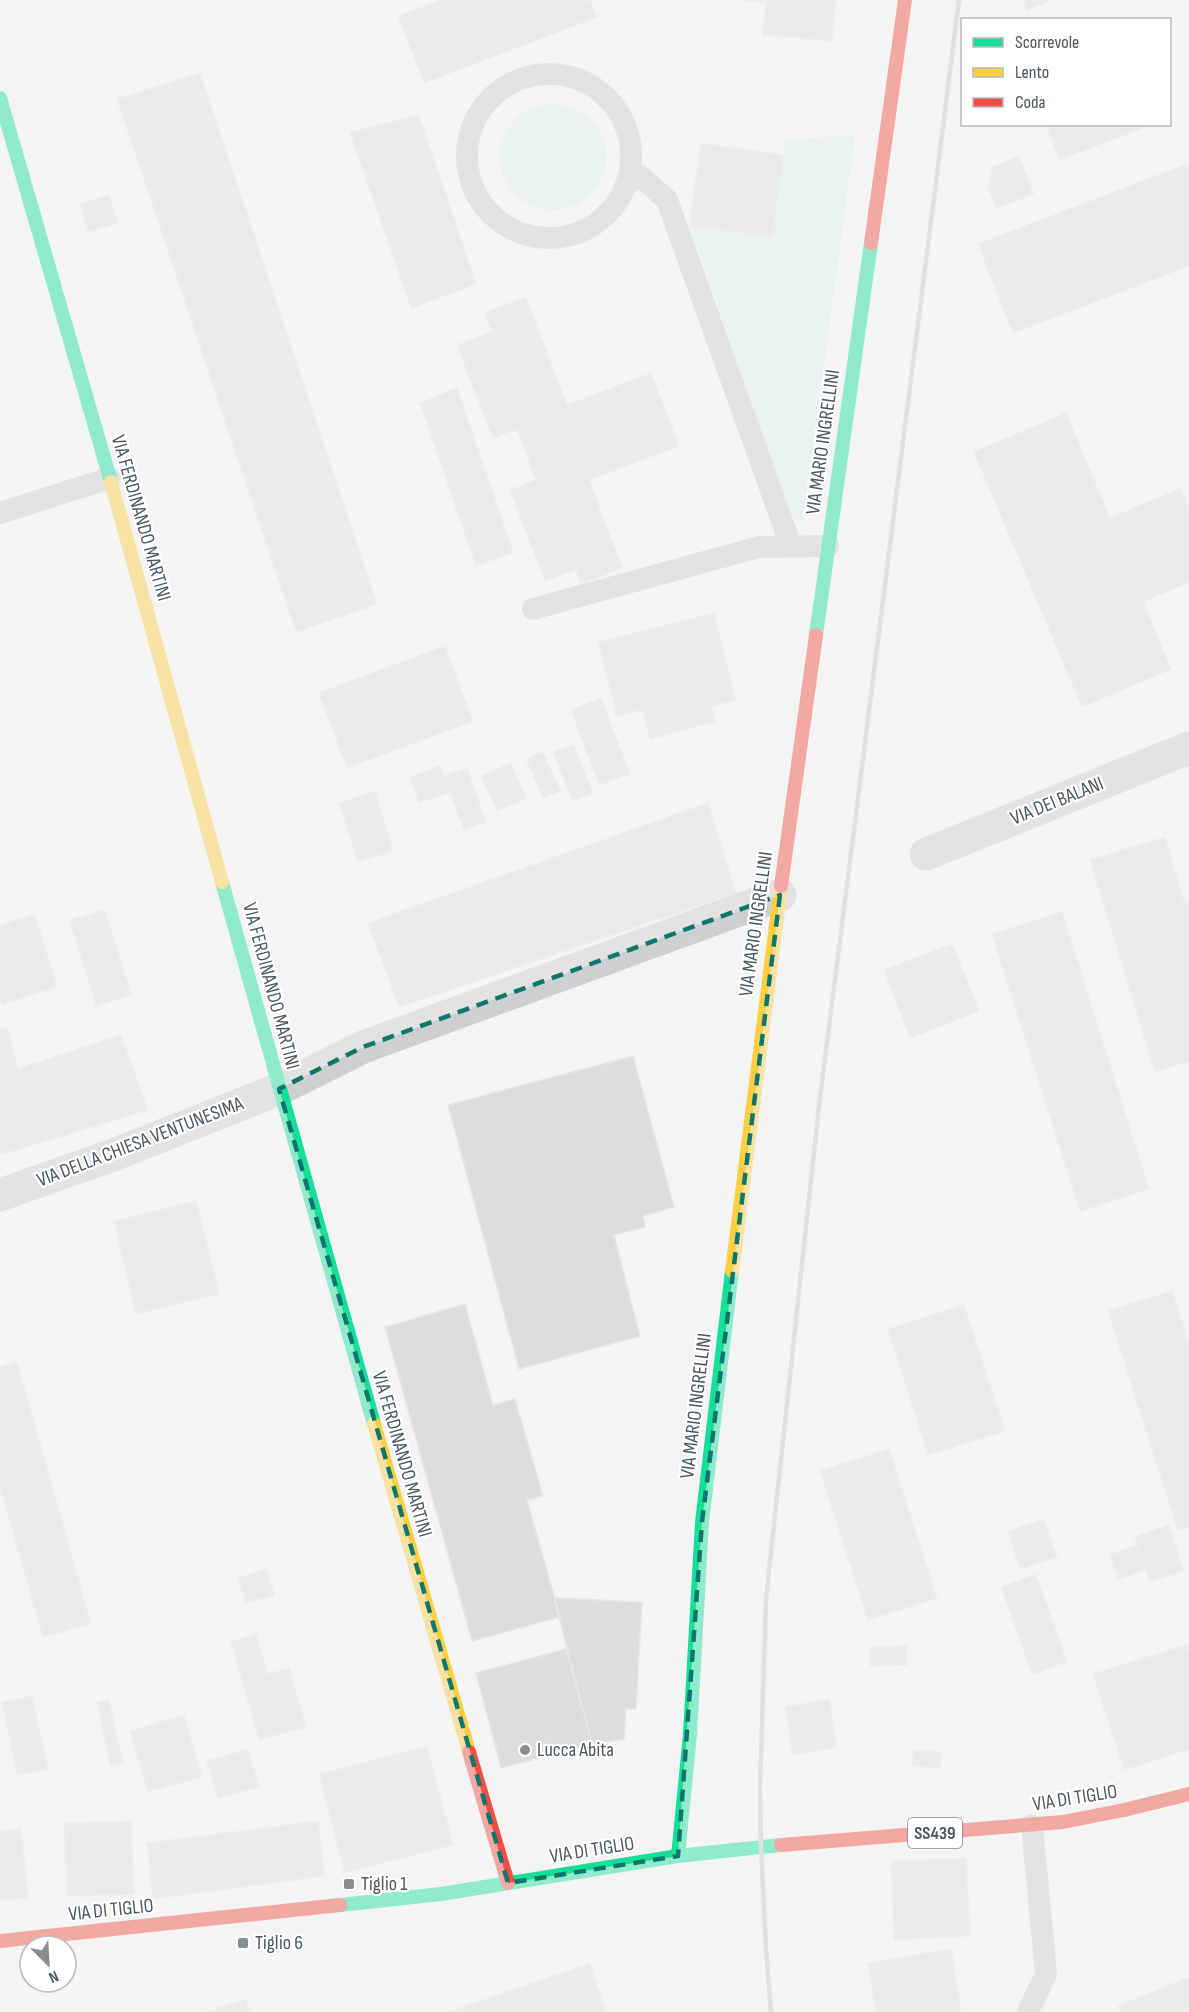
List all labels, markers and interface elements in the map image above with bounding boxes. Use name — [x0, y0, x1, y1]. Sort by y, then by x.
legend — [961, 18, 1171, 126]
text: Scorrevole — [1015, 32, 1079, 53]
text: Lento — [1015, 62, 1049, 83]
text: Coda — [1015, 92, 1046, 113]
street label: VIA MARIO INGRELLINI — [801, 368, 845, 516]
street label: VIA FERDINANDO MARTINI — [106, 432, 176, 604]
street label: VIA DEI BALANI — [1007, 772, 1107, 830]
street label: VIA MARIO INGRELLINI — [734, 850, 778, 998]
street label: VIA FERDINANDO MARTINI — [237, 900, 305, 1072]
street label: VIA DELLA CHIESA VENTUNESIMA — [33, 1091, 247, 1192]
street label: VIA MARIO INGRELLINI — [675, 1332, 717, 1480]
street label: VIA FERDINANDO MARTINI — [367, 1368, 437, 1540]
place label: Lucca Abita — [537, 1738, 614, 1762]
marker: Lucca Abita — [518, 1743, 532, 1757]
street label: VIA DI TIGLIO — [1031, 1779, 1119, 1817]
road number: SS439 — [908, 1818, 962, 1848]
street label: VIA DI TIGLIO — [548, 1831, 636, 1869]
place label: Tiglio 1 — [361, 1872, 407, 1896]
marker: Tiglio 1 — [342, 1877, 356, 1891]
street label: VIA DI TIGLIO — [67, 1894, 155, 1926]
place label: Tiglio 6 — [255, 1931, 303, 1955]
north arrow — [18, 1934, 78, 1994]
marker: Tiglio 6 — [236, 1936, 250, 1950]
text: N — [46, 1966, 61, 1987]

